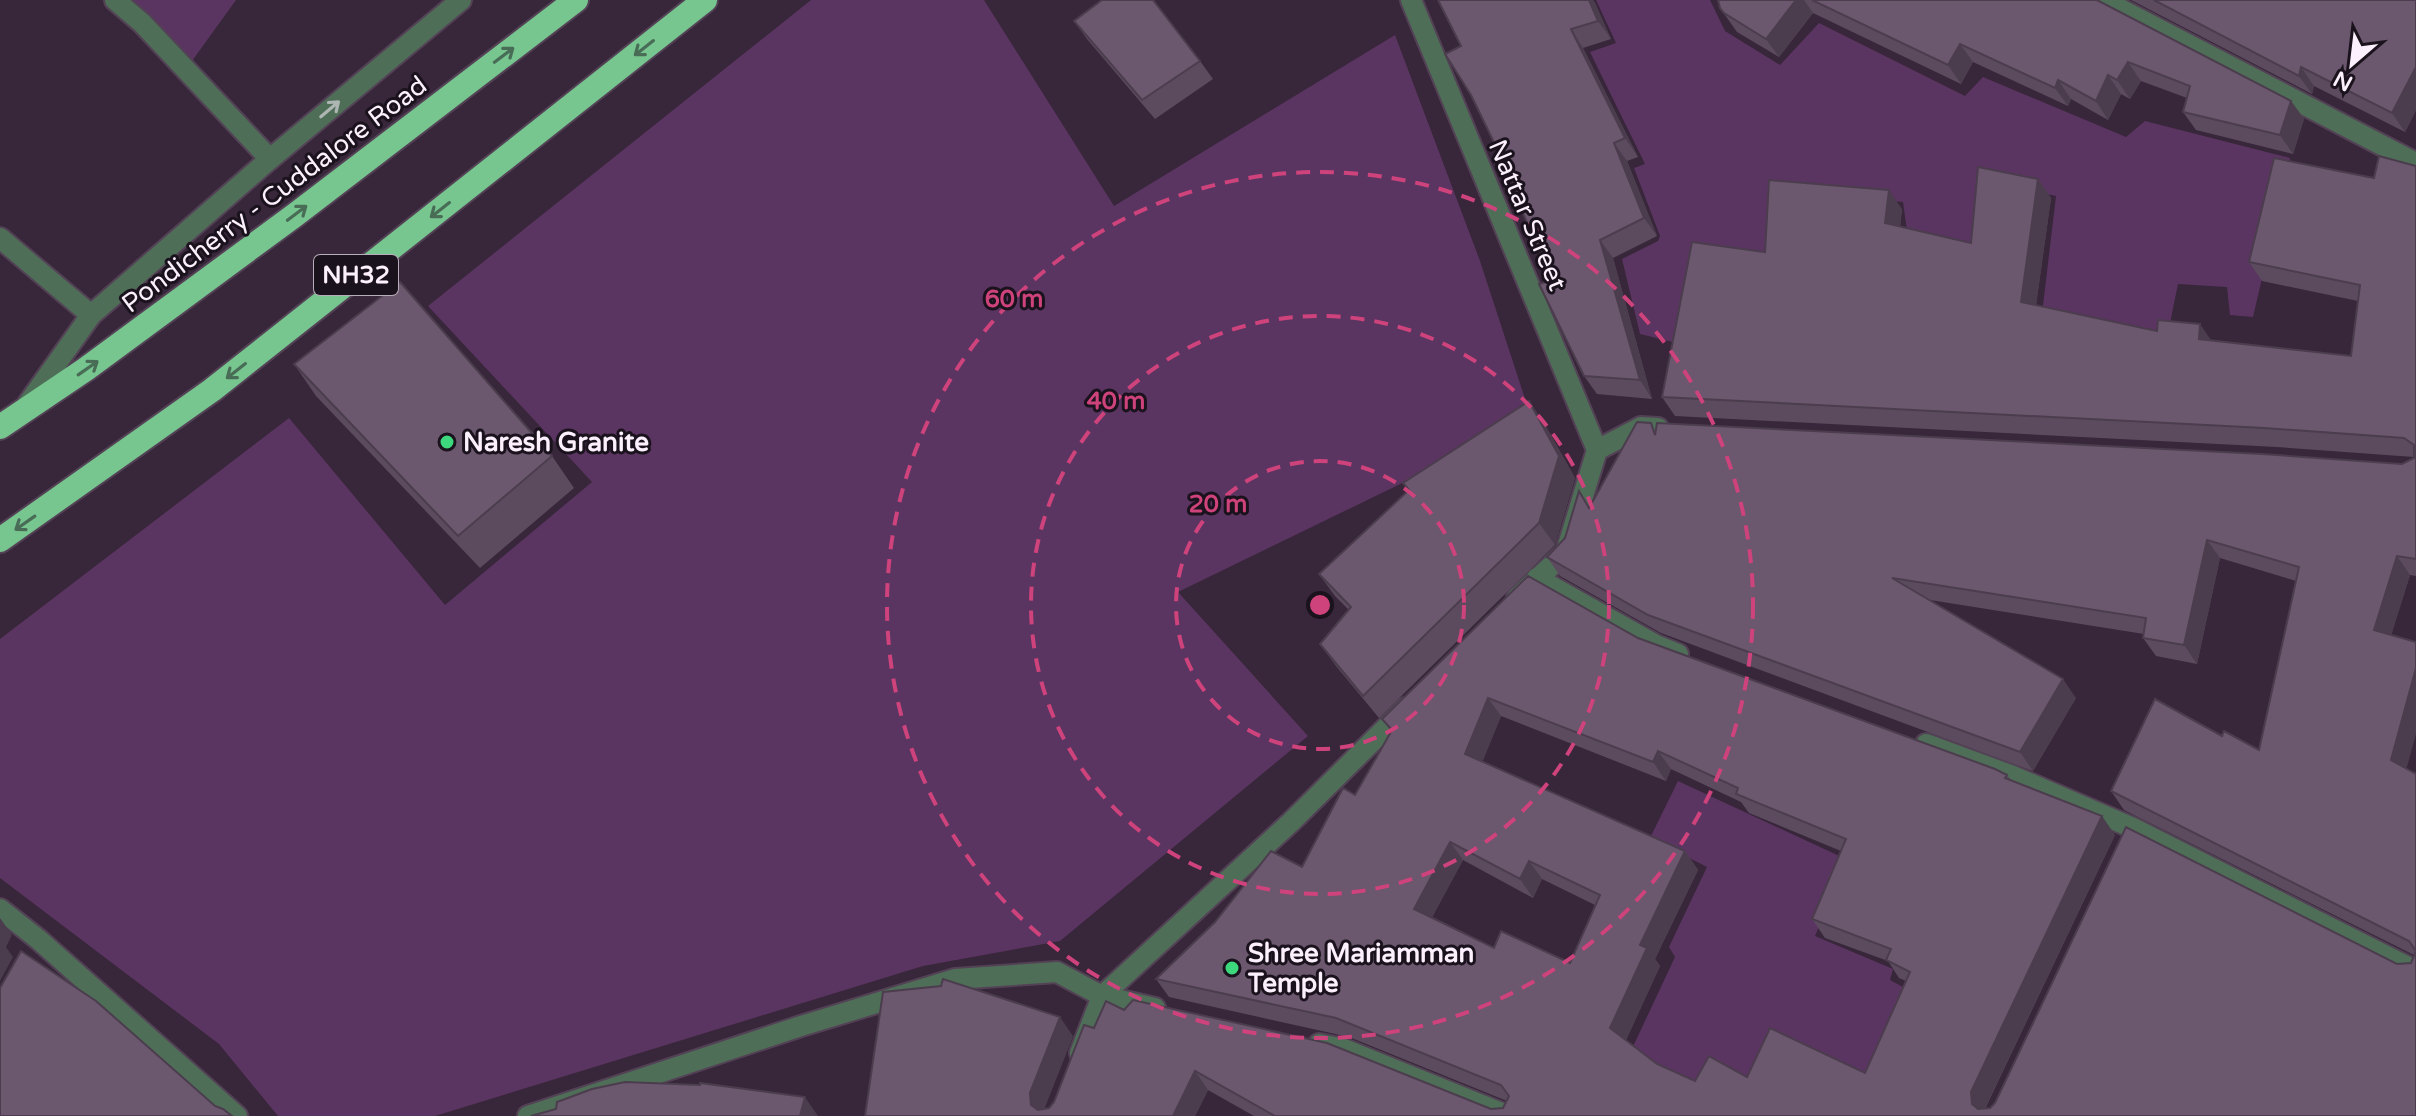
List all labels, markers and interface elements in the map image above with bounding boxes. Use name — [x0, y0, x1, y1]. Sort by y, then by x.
north arrow — [2312, 24, 2392, 104]
one-way arrow — [634, 40, 655, 57]
one-way arrow — [493, 47, 514, 64]
text: N — [2329, 65, 2357, 96]
street label: Pondicherry - Cuddalore Road — [116, 70, 433, 319]
one-way arrow — [320, 100, 340, 118]
street label: Nattar Street — [1482, 135, 1573, 295]
one-way arrow — [430, 201, 451, 218]
one-way arrow — [286, 205, 307, 222]
road number: NH32 — [314, 255, 398, 295]
text: 60 m — [985, 285, 1043, 314]
one-way arrow — [76, 360, 98, 376]
one-way arrow — [226, 362, 247, 379]
text: 40 m — [1087, 387, 1145, 416]
place label: Naresh Granite — [463, 427, 649, 458]
marker: Naresh Granite — [438, 433, 456, 451]
text: 20 m — [1189, 490, 1247, 519]
one-way arrow — [14, 514, 36, 531]
centre of rings — [1306, 591, 1334, 619]
place label: Shree Mariamman Temple — [1247, 938, 1474, 999]
marker: Shree Mariamman Temple — [1223, 959, 1241, 977]

